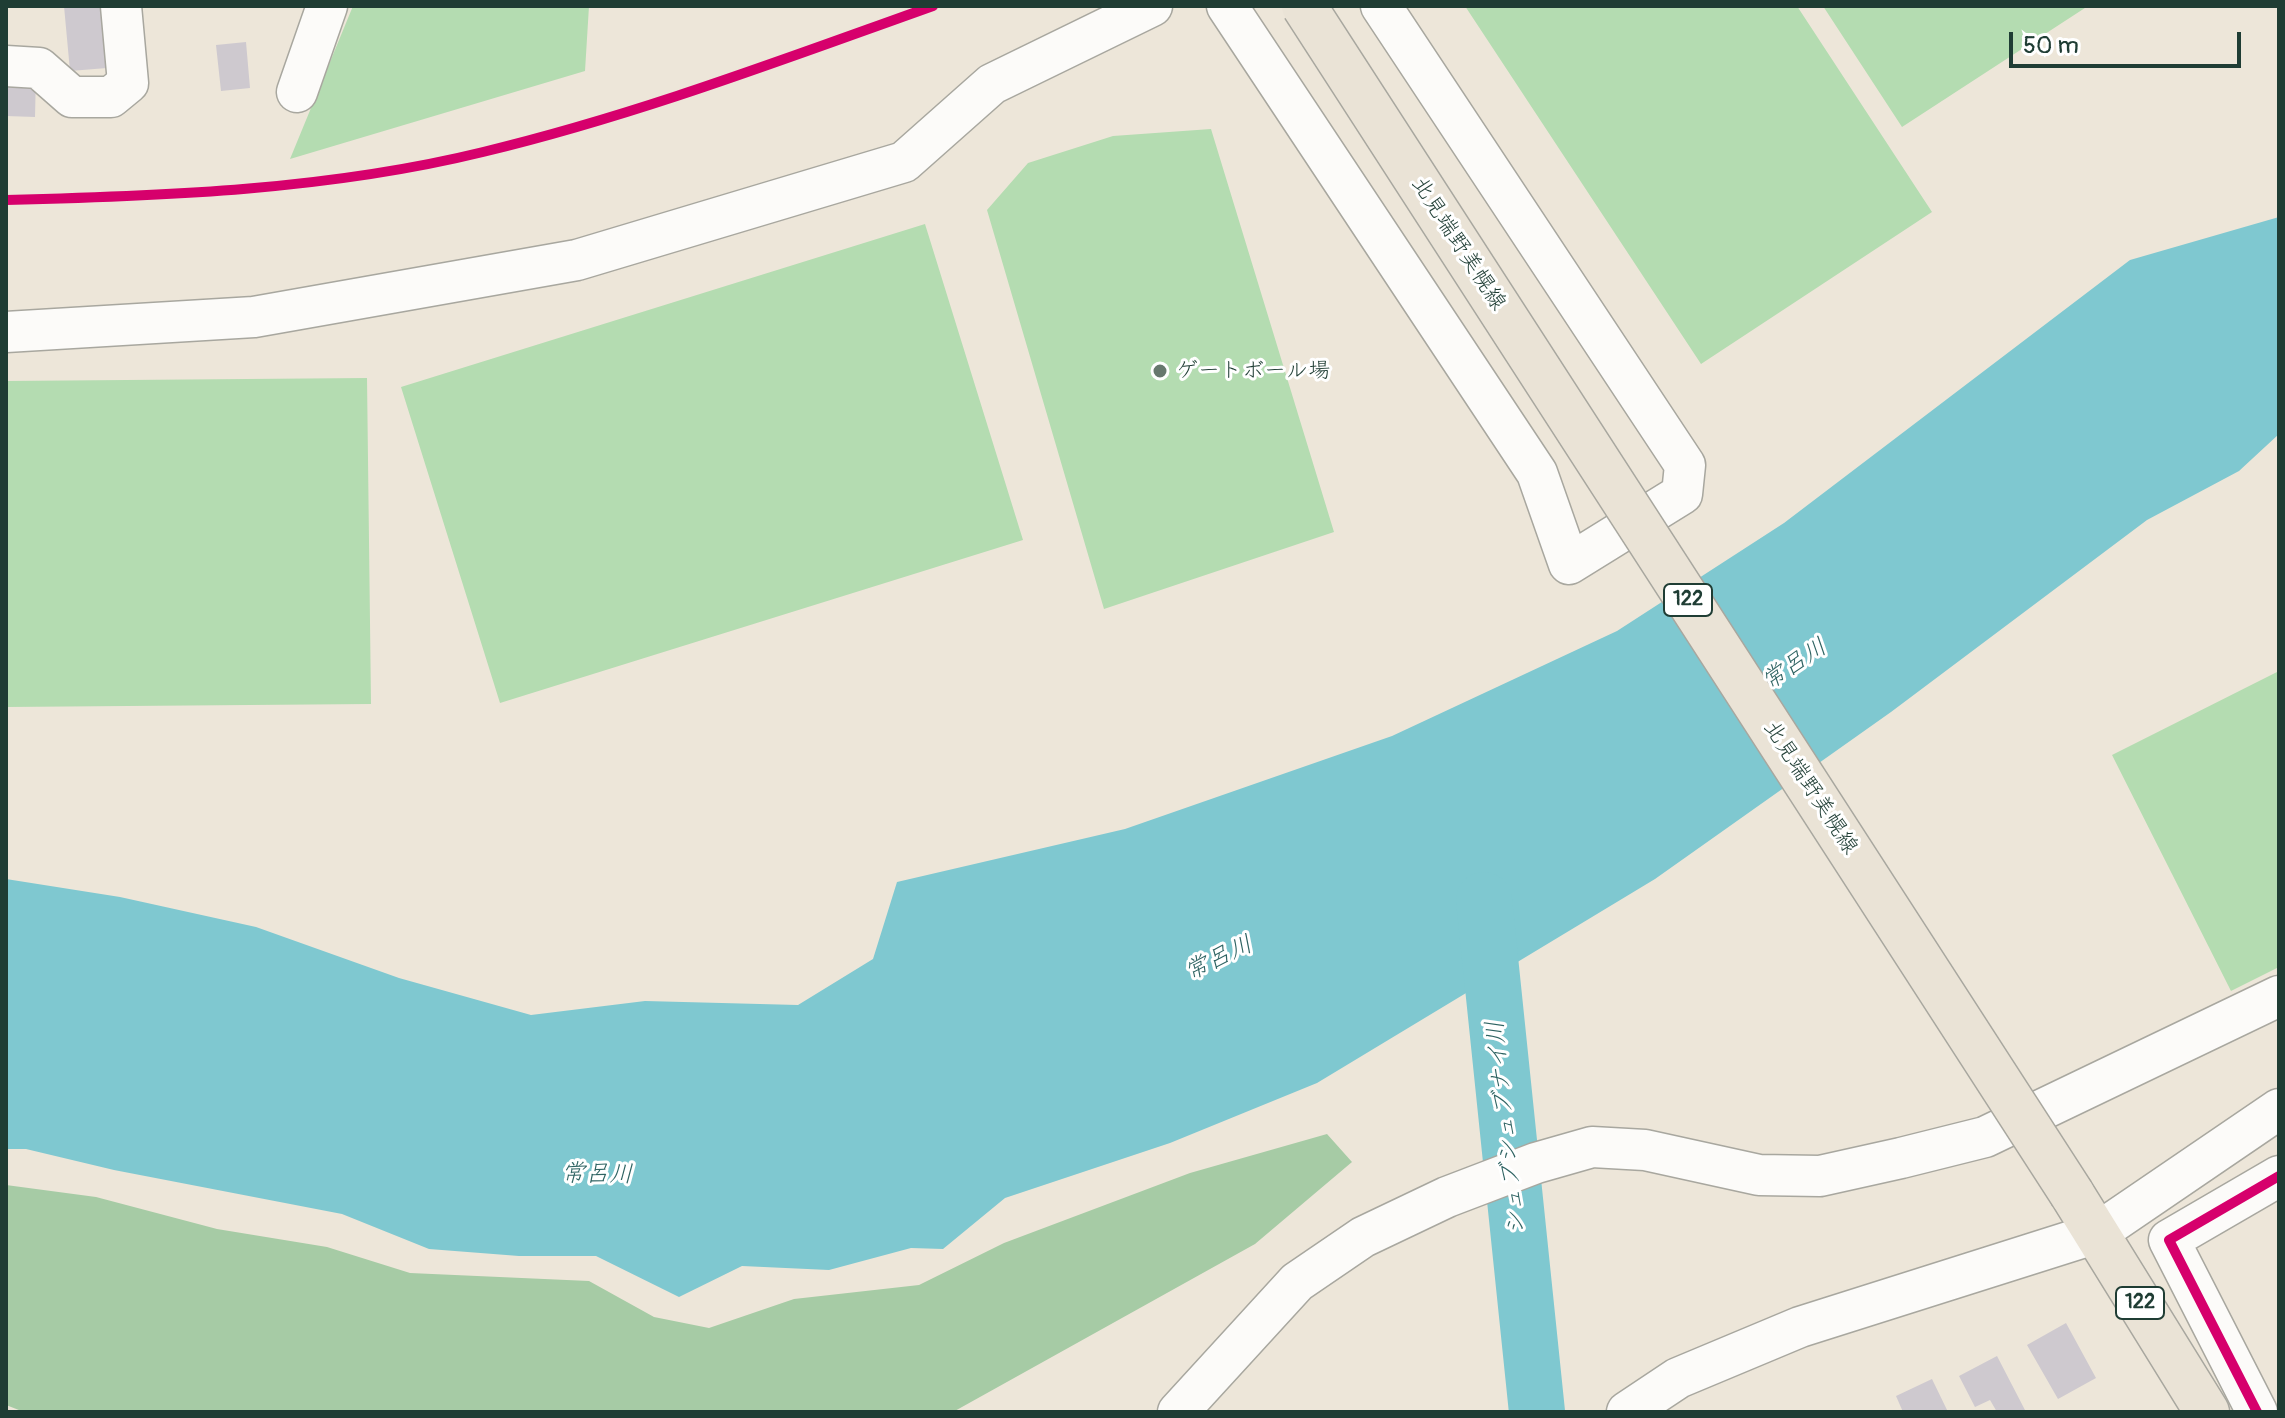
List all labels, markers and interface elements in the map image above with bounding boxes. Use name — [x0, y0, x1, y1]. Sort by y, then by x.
scale bar — [2013, 16, 2245, 66]
text: 50 m — [2023, 31, 2079, 60]
street label: 北見端野美幌線 — [1405, 172, 1511, 316]
place label: ゲートボール場 — [1176, 358, 1330, 384]
marker: ゲートボール場 — [1151, 362, 1169, 380]
road number: 122 — [1664, 584, 1712, 616]
water label: 常呂川 — [1757, 633, 1833, 697]
street label: 北見端野美幌線 — [1757, 716, 1863, 860]
water label: 常呂川 — [1180, 931, 1258, 987]
water label: シュブシュブナイ川 — [1481, 1019, 1533, 1237]
water label: 常呂川 — [561, 1160, 633, 1190]
road number: 122 — [2116, 1287, 2164, 1319]

